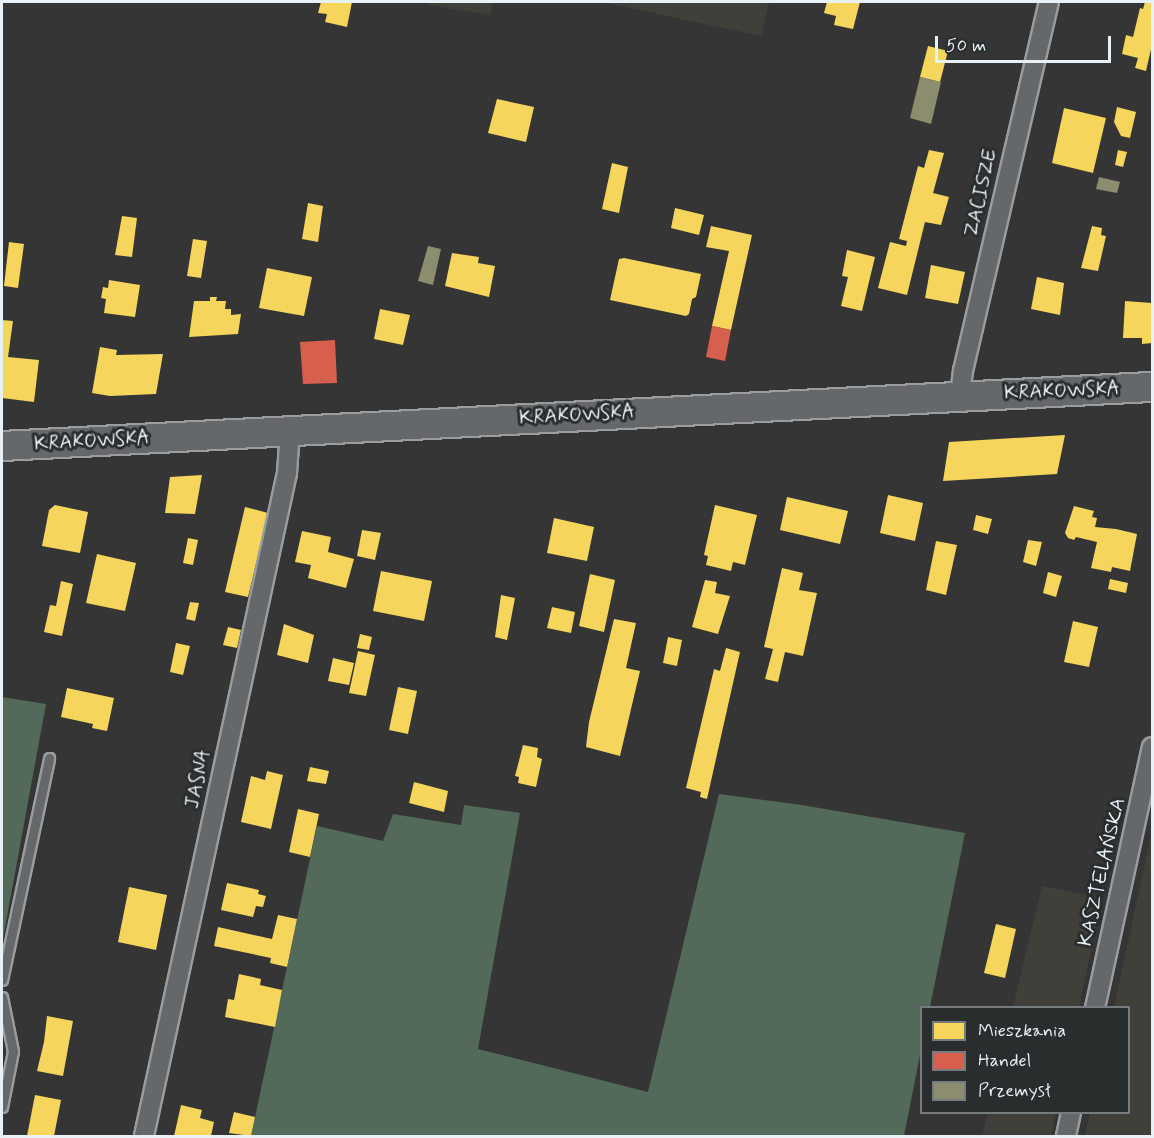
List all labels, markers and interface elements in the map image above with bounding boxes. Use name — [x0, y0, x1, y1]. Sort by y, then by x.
scale bar — [938, 24, 1114, 62]
text: 50 m — [946, 34, 986, 58]
street label: ZACISZE — [959, 147, 1003, 239]
street label: KRAKOWSKA — [1004, 377, 1120, 405]
street label: KRAKOWSKA — [518, 400, 636, 430]
street label: KRAKOWSKA — [33, 426, 151, 456]
street label: JASNA — [180, 747, 216, 811]
street label: KASZTELAŃSKA — [1073, 795, 1131, 949]
legend — [920, 1006, 1130, 1114]
text: Mieszkania — [978, 1019, 1066, 1043]
text: Handel — [978, 1049, 1031, 1073]
text: Przemysł — [978, 1079, 1051, 1103]

